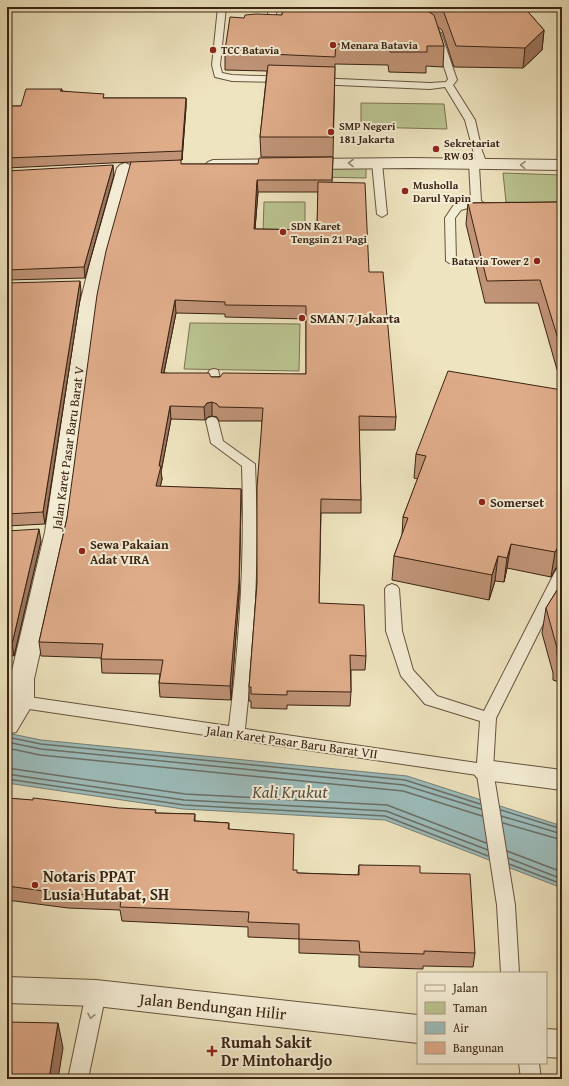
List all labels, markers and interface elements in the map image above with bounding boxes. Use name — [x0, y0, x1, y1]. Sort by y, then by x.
place label: Menara Batavia — [341, 37, 418, 53]
marker: Menara Batavia — [328, 40, 338, 50]
place label: TCC Batavia — [221, 42, 279, 58]
marker: TCC Batavia — [208, 45, 218, 55]
place label: SMP Negeri 181 Jakarta — [339, 118, 396, 147]
marker: SMP Negeri 181 Jakarta — [326, 127, 336, 137]
place label: Sekretariat RW 03 — [444, 135, 501, 164]
marker: Sekretariat RW 03 — [431, 144, 441, 154]
one-way arrow — [348, 159, 354, 167]
one-way arrow — [520, 160, 526, 169]
place label: Musholla Darul Yapin — [413, 177, 471, 206]
marker: Musholla Darul Yapin — [400, 186, 410, 196]
place label: SDN Karet Tengsin 21 Pagi — [291, 218, 367, 247]
marker: SDN Karet Tengsin 21 Pagi — [278, 227, 288, 237]
place label: Batavia Tower 2 — [452, 253, 529, 269]
marker: Batavia Tower 2 — [532, 256, 542, 266]
place label: SMAN 7 Jakarta — [310, 309, 401, 328]
marker: SMAN 7 Jakarta — [297, 313, 307, 323]
street label: Jalan Karet Pasar Baru Barat V — [47, 364, 89, 533]
place label: Somerset — [490, 493, 544, 512]
marker: Somerset — [477, 497, 487, 507]
place label: Sewa Pakaian Adat VIRA — [90, 535, 169, 569]
marker: Sewa Pakaian Adat VIRA — [77, 546, 87, 556]
street label: Jalan Karet Pasar Baru Barat VII — [203, 720, 379, 763]
water label: Kali Krukut — [251, 779, 328, 804]
place label: Notaris PPAT Lusia Hutabat, SH — [43, 864, 169, 906]
marker: Notaris PPAT Lusia Hutabat, SH — [30, 880, 40, 890]
legend — [417, 972, 547, 1064]
text: Jalan — [451, 979, 478, 996]
street label: Jalan Bendungan Hilir — [136, 986, 288, 1026]
text: Taman — [453, 999, 487, 1016]
one-way arrow — [88, 1013, 96, 1019]
text: Air — [453, 1019, 469, 1036]
place label: Rumah Sakit Dr Mintohardjo — [221, 1030, 333, 1072]
text: Bangunan — [453, 1039, 504, 1056]
marker: Rumah Sakit Dr Mintohardjo — [206, 1045, 218, 1057]

